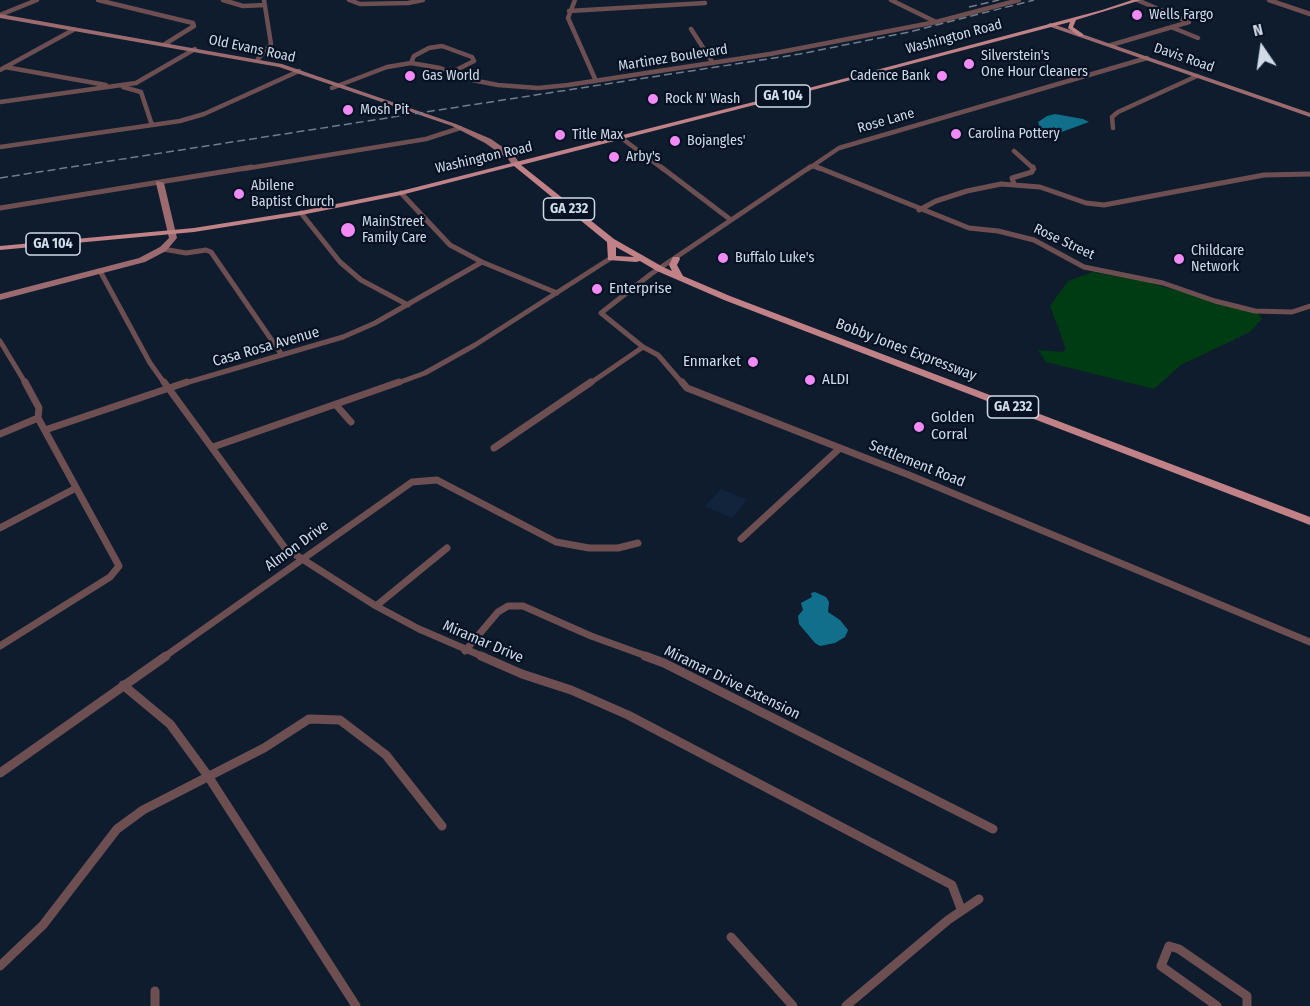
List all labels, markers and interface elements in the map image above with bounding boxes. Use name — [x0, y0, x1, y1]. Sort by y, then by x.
place label: Wells Fargo — [1149, 7, 1213, 23]
marker: Wells Fargo — [1130, 8, 1144, 22]
street label: Washington Road — [904, 16, 1004, 58]
north arrow — [1232, 18, 1292, 78]
text: N — [1251, 20, 1265, 40]
street label: Old Evans Road — [207, 32, 297, 66]
street label: Davis Road — [1152, 40, 1216, 76]
street label: Martinez Boulevard — [617, 41, 729, 75]
place label: Silverstein's One Hour Cleaners — [981, 48, 1088, 80]
marker: Silverstein's One Hour Cleaners — [962, 57, 976, 71]
place label: Gas World — [422, 68, 480, 84]
place label: Cadence Bank — [850, 68, 930, 84]
marker: Gas World — [403, 69, 417, 83]
marker: Cadence Bank — [935, 69, 949, 83]
road number: GA 104 — [756, 85, 810, 107]
place label: Rock N' Wash — [665, 91, 740, 107]
marker: Rock N' Wash — [646, 92, 660, 106]
place label: Mosh Pit — [360, 102, 409, 118]
marker: Mosh Pit — [341, 103, 355, 117]
street label: Rose Lane — [856, 105, 916, 137]
place label: Carolina Pottery — [968, 126, 1060, 142]
place label: Title Max — [572, 127, 623, 143]
marker: Carolina Pottery — [949, 127, 963, 141]
marker: Title Max — [553, 128, 567, 142]
place label: Bojangles' — [687, 133, 746, 149]
marker: Bojangles' — [668, 134, 682, 148]
street label: Washington Road — [434, 139, 534, 177]
place label: Arby's — [626, 149, 661, 165]
marker: Arby's — [607, 150, 621, 164]
place label: Abilene Baptist Church — [251, 178, 334, 210]
marker: Abilene Baptist Church — [232, 187, 246, 201]
road number: GA 232 — [544, 198, 594, 220]
place label: MainStreet Family Care — [362, 214, 427, 246]
marker: MainStreet Family Care — [339, 221, 357, 239]
street label: Rose Street — [1031, 221, 1097, 263]
road number: GA 104 — [26, 233, 80, 255]
place label: Childcare Network — [1191, 243, 1244, 276]
place label: Buffalo Luke's — [735, 250, 814, 266]
marker: Buffalo Luke's — [716, 251, 730, 265]
marker: Childcare Network — [1172, 252, 1186, 266]
place label: Enterprise — [609, 280, 672, 298]
marker: Enterprise — [590, 282, 604, 296]
street label: Bobby Jones Expressway — [833, 315, 979, 385]
street label: Casa Rosa Avenue — [211, 323, 321, 371]
place label: Enmarket — [683, 353, 741, 371]
marker: Enmarket — [746, 355, 760, 369]
place label: ALDI — [822, 371, 849, 389]
marker: ALDI — [803, 373, 817, 387]
road number: GA 232 — [988, 396, 1038, 418]
place label: Golden Corral — [931, 409, 975, 444]
marker: Golden Corral — [912, 420, 926, 434]
street label: Settlement Road — [866, 437, 968, 491]
street label: Almon Drive — [262, 517, 332, 575]
street label: Miramar Drive — [440, 617, 526, 667]
street label: Miramar Drive Extension — [661, 642, 803, 724]

